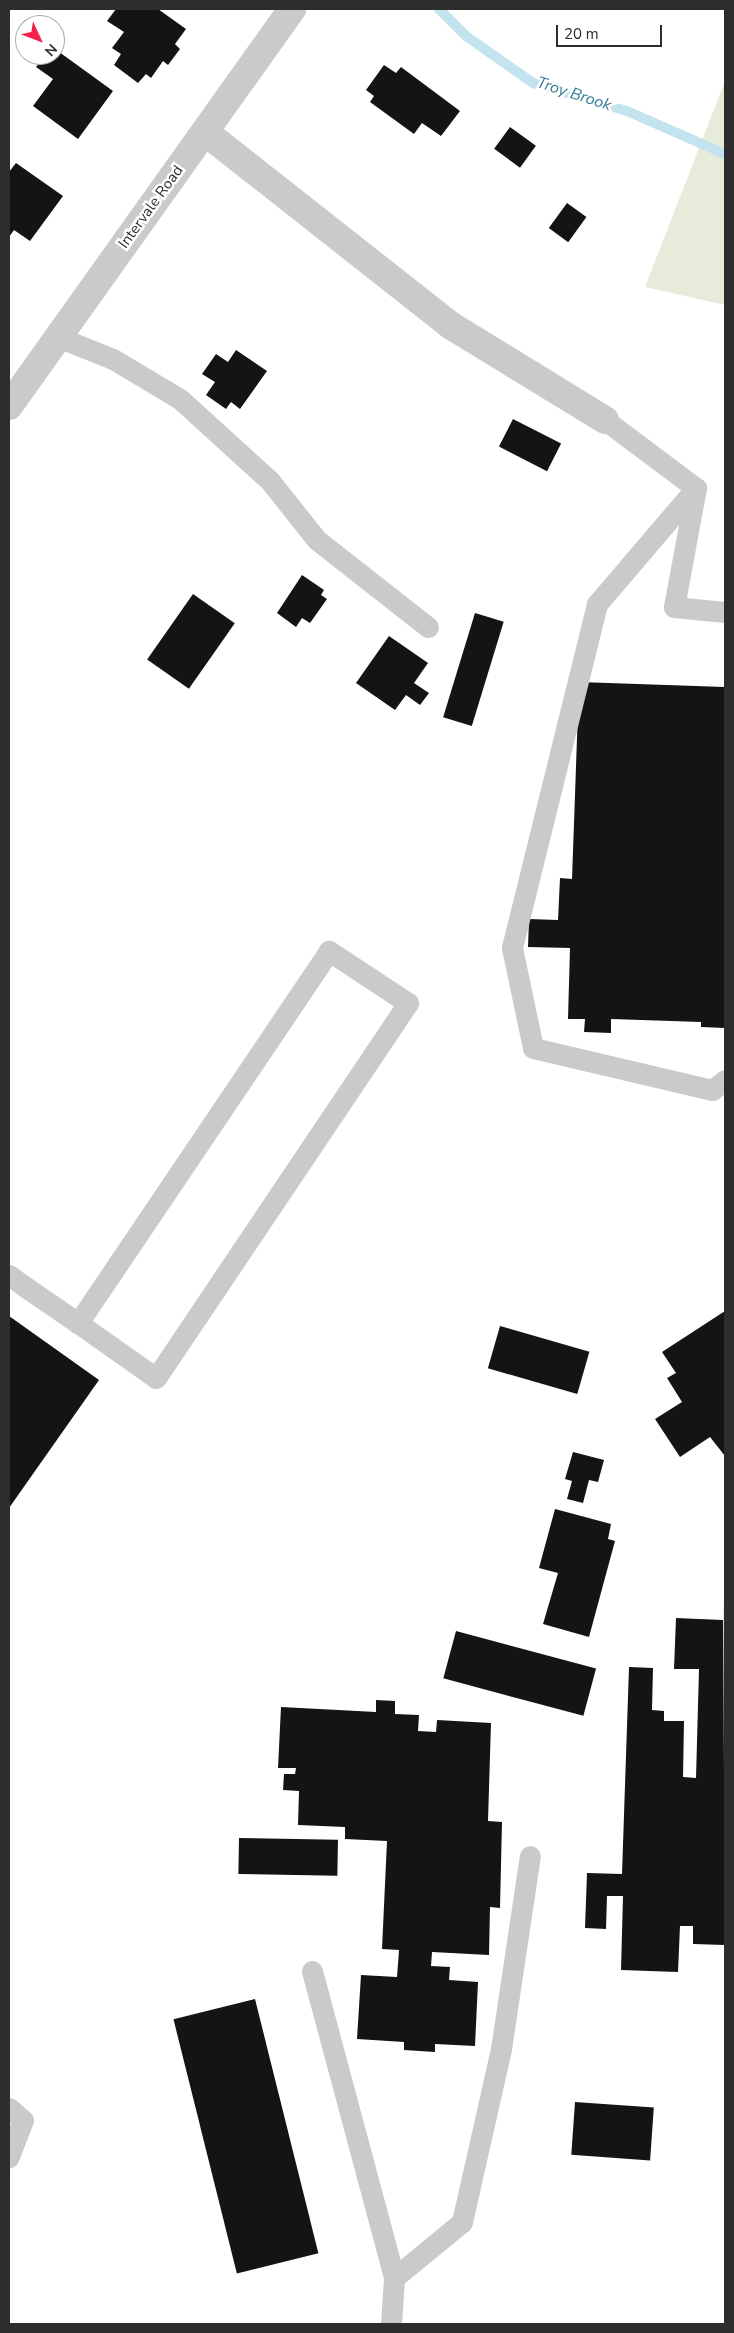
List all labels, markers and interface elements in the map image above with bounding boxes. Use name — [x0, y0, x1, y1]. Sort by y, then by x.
north arrow — [15, 15, 65, 65]
scale bar — [559, 15, 665, 47]
text: 20 m — [564, 24, 599, 44]
text: N — [40, 40, 61, 60]
water label: Troy Brook — [534, 73, 614, 115]
street label: Intervale Road — [115, 162, 187, 252]

